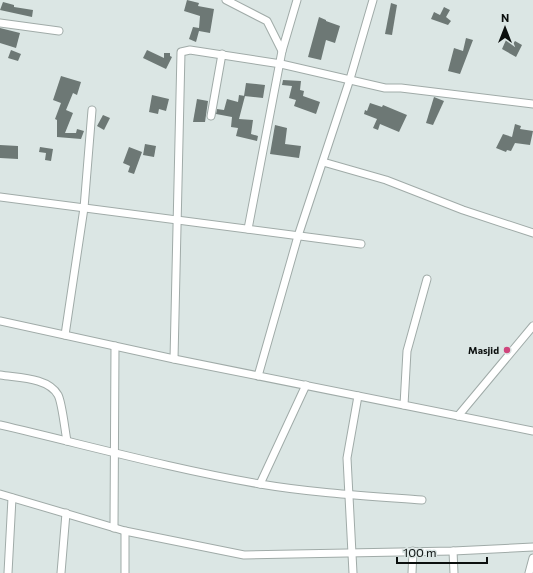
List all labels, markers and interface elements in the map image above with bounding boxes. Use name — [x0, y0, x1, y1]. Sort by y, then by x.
north arrow — [485, 8, 525, 48]
text: N — [501, 11, 509, 24]
place label: Masjid — [468, 344, 499, 356]
marker: Masjid — [502, 345, 512, 355]
scale bar — [397, 539, 487, 565]
text: 100 m — [403, 545, 437, 559]

